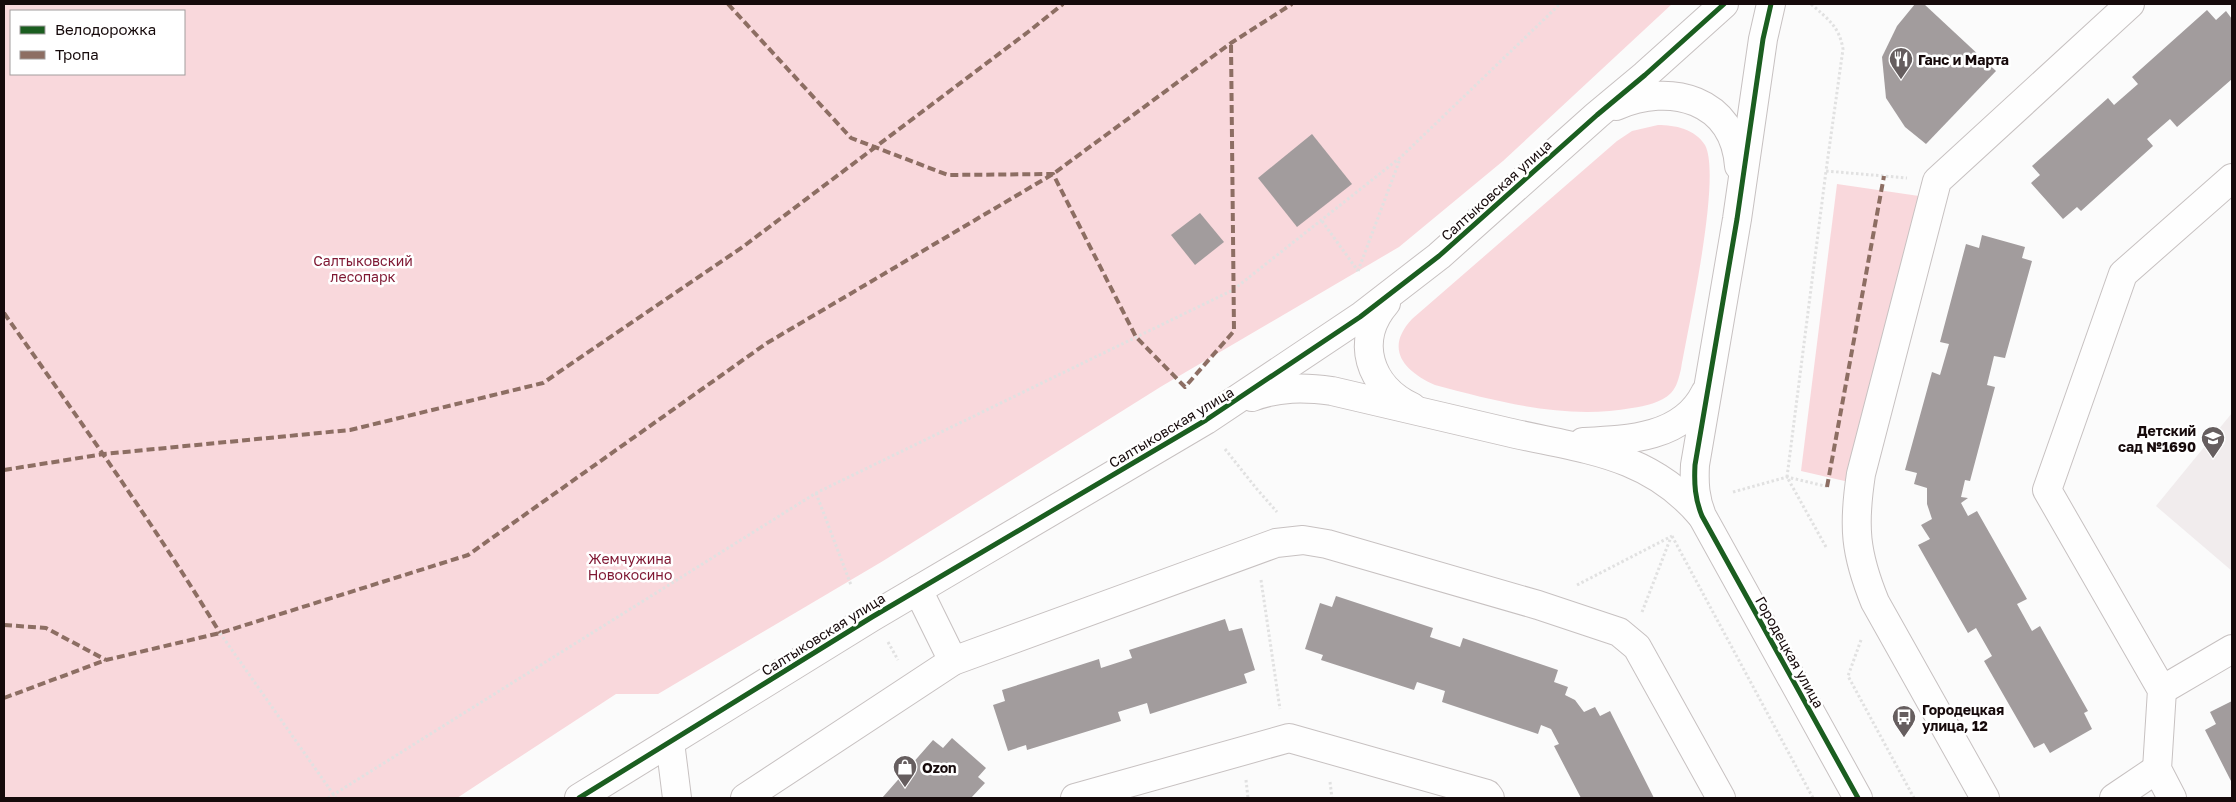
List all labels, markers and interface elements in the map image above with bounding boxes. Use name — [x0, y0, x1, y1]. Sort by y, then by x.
legend — [10, 10, 185, 75]
text: Велодорожка — [55, 20, 156, 38]
text: Тропа — [55, 45, 99, 63]
restaurant icon: Ганс и Марта — [1888, 46, 1914, 80]
place label: Ганс и Марта — [1918, 51, 2009, 68]
street label: Салтыковская улица — [1437, 136, 1555, 244]
park label: Салтыковский лесопарк — [313, 252, 413, 285]
street label: Салтыковская улица — [1105, 383, 1237, 471]
place label: Детский сад №1690 — [2118, 422, 2196, 455]
school or university icon: Детский сад №1690 — [2200, 425, 2226, 459]
park label: Жемчужина Новокосино — [588, 550, 672, 583]
street label: Салтыковская улица — [758, 589, 888, 679]
street label: Городецкая улица — [1752, 593, 1828, 711]
place label: Городецкая улица, 12 — [1922, 701, 2004, 734]
bus stop icon: Городецкая улица, 12 — [1891, 704, 1917, 738]
shop icon: Ozon — [892, 754, 918, 788]
place label: Ozon — [922, 759, 957, 776]

